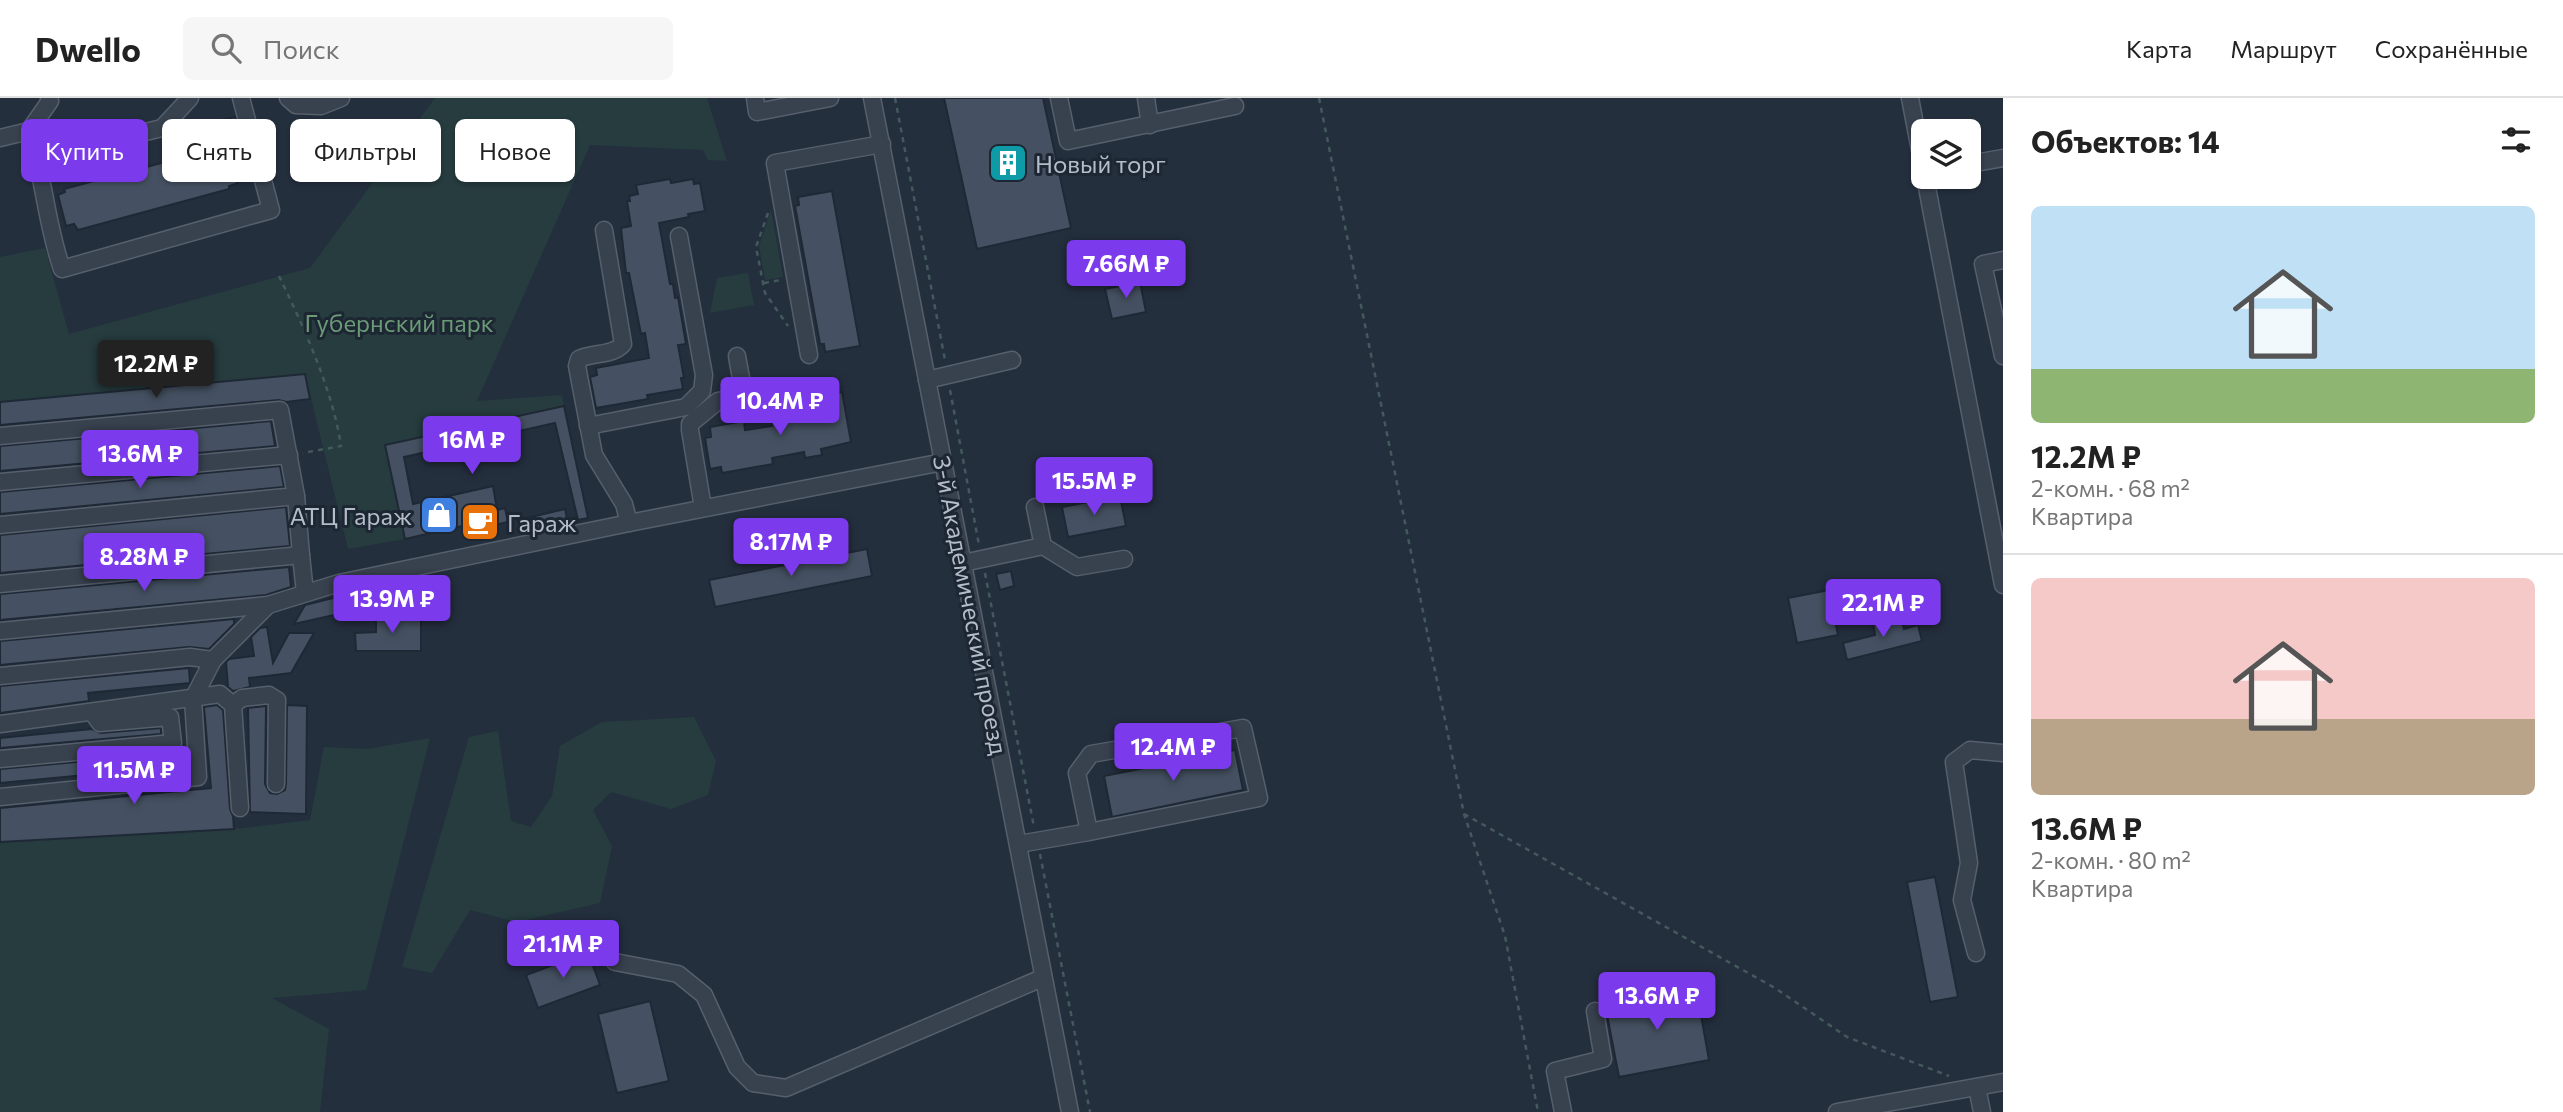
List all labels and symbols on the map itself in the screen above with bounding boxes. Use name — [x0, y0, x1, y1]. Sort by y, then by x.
building icon: Новый торг — [987, 142, 1029, 184]
place label: Новый торг — [1035, 149, 1166, 178]
pin: 7.66M ₽ — [1061, 240, 1191, 300]
park label: Губернский парк — [304, 308, 494, 337]
pin: 12.2M ₽ — [91, 341, 221, 400]
pin: 10.4M ₽ — [715, 378, 845, 437]
pin: 16M ₽ — [423, 416, 521, 476]
pin: 13.6M ₽ — [75, 430, 205, 490]
street label: 3-й Академический проезд — [928, 453, 1014, 757]
pin: 15.5M ₽ — [1029, 458, 1159, 517]
shop icon: АТЦ Гараж — [418, 494, 460, 536]
place label: АТЦ Гараж — [290, 501, 412, 530]
cafe icon: Гараж — [459, 501, 501, 543]
place label: Гараж — [507, 508, 576, 537]
pin: 8.17M ₽ — [726, 518, 856, 578]
pin: 8.28M ₽ — [79, 533, 209, 593]
pin: 13.9M ₽ — [327, 575, 457, 635]
pin: 22.1M ₽ — [1818, 580, 1948, 639]
pin: 12.4M ₽ — [1108, 724, 1238, 783]
pin: 11.5M ₽ — [69, 746, 199, 806]
pin: 21.1M ₽ — [498, 920, 628, 980]
pin: 13.6M ₽ — [1592, 972, 1722, 1032]

